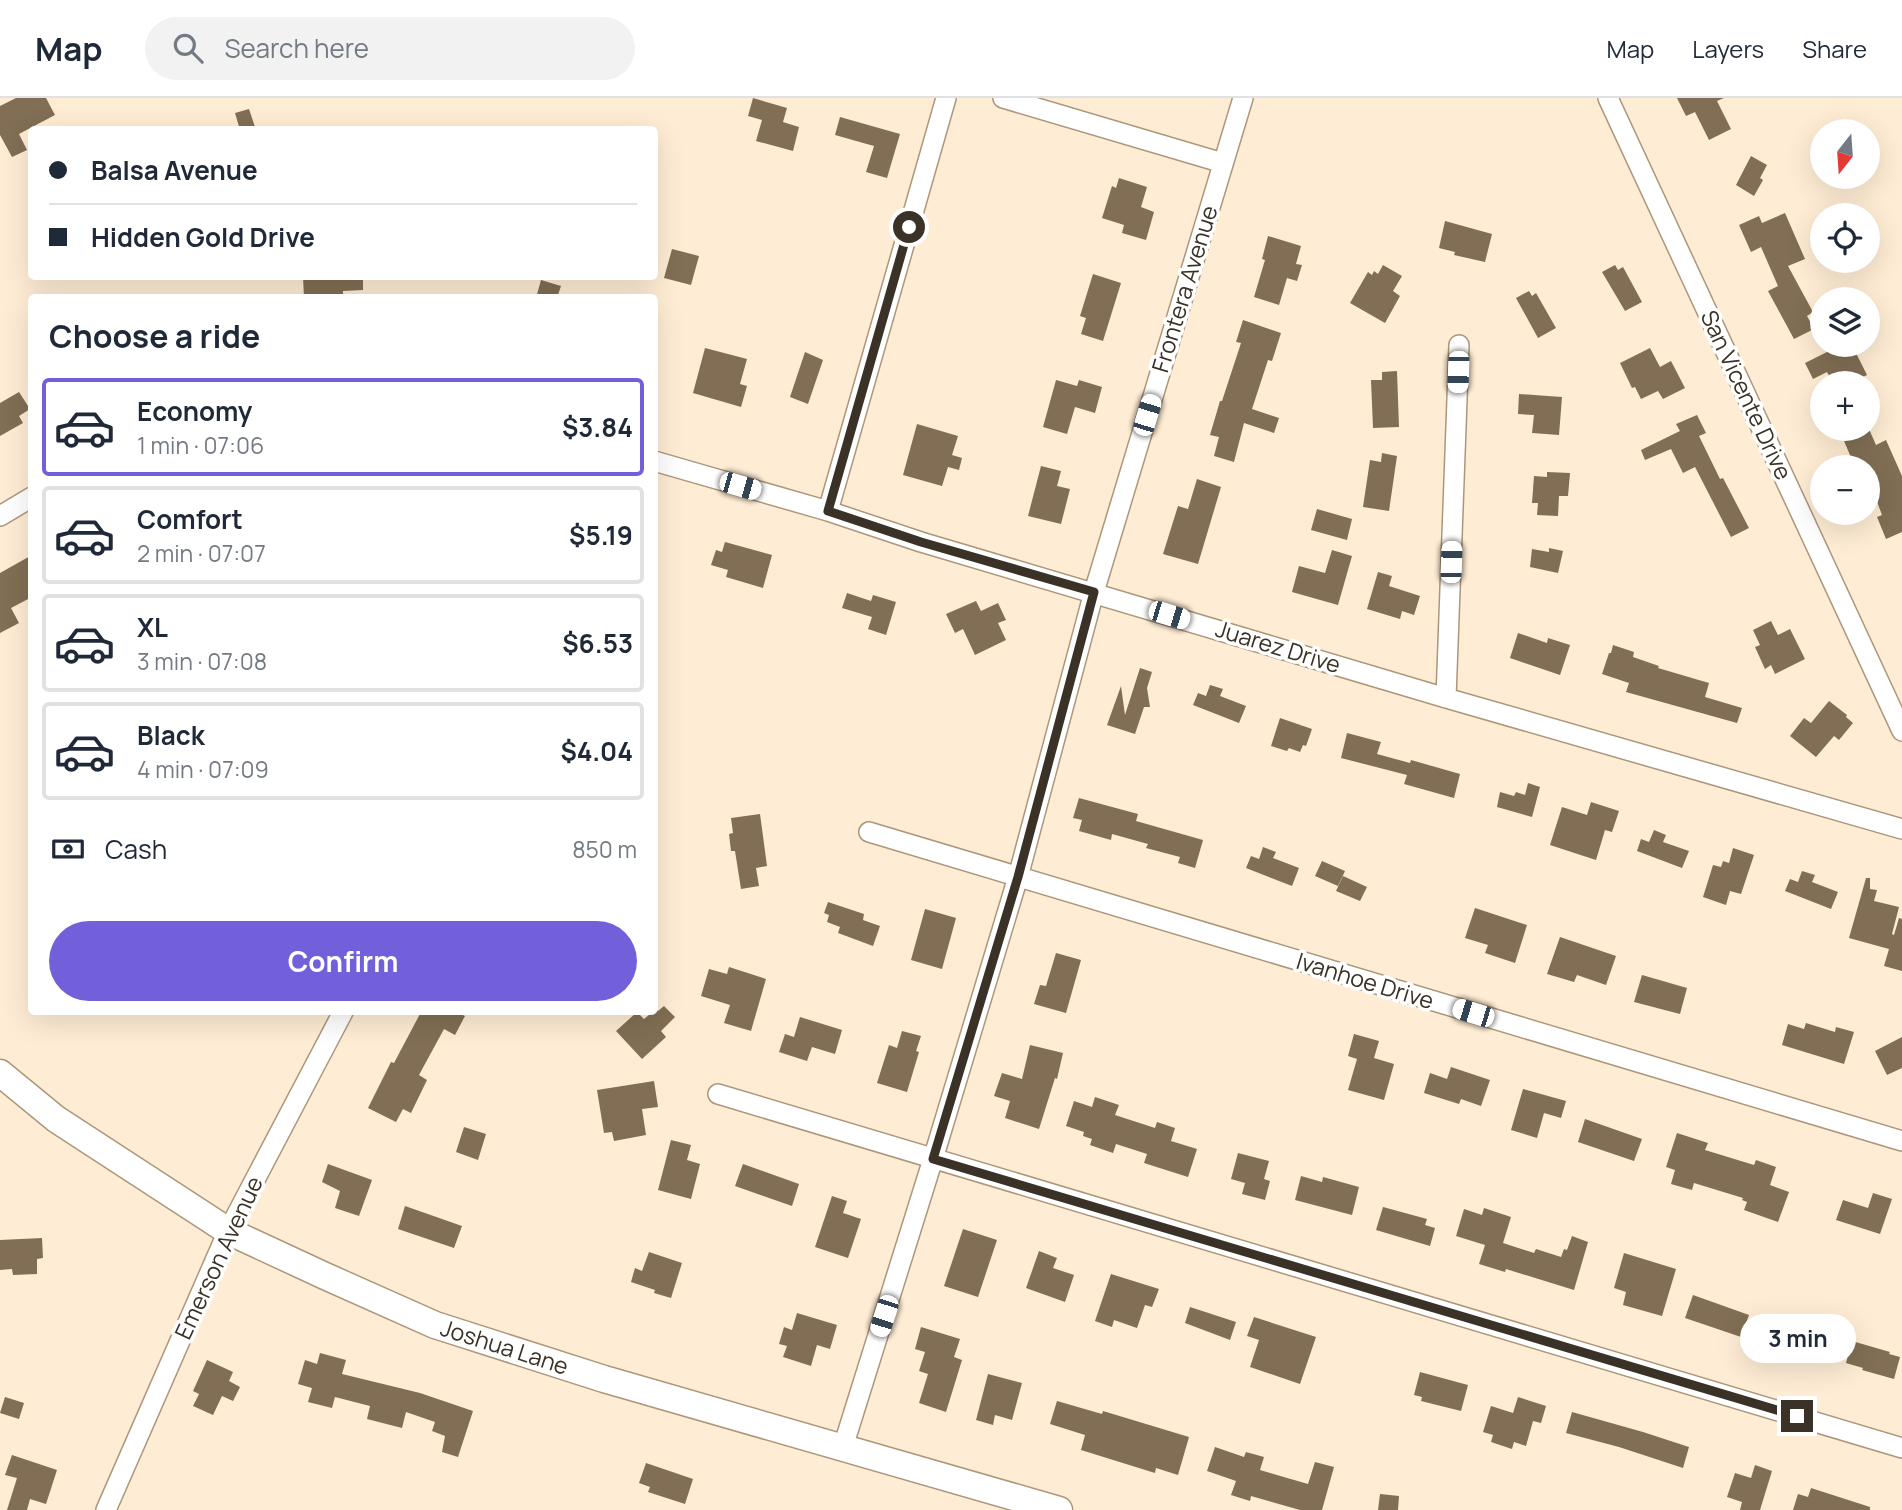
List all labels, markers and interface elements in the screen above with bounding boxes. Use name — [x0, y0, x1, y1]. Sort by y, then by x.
search box — [145, 17, 635, 80]
text: Map — [35, 26, 103, 71]
icon: search — [169, 29, 207, 67]
text: Search here — [225, 30, 369, 66]
text: Map — [1607, 32, 1654, 65]
text: Layers — [1692, 32, 1764, 65]
text: Share — [1802, 32, 1867, 65]
north arrow — [1810, 119, 1880, 189]
map controls — [1810, 119, 1880, 525]
text: Balsa Avenue — [91, 152, 258, 188]
street label: Frontera Avenue — [1143, 201, 1225, 376]
button: locate — [1810, 203, 1880, 273]
route start — [893, 211, 925, 243]
text: Hidden Gold Drive — [91, 219, 315, 255]
button: layers — [1810, 287, 1880, 357]
street label: San Vicente Drive — [1694, 305, 1800, 485]
text: Choose a ride — [49, 314, 260, 358]
car — [1447, 351, 1470, 393]
button: + — [1810, 371, 1880, 441]
car — [1131, 392, 1164, 438]
text: Economy — [137, 393, 252, 429]
icon: car — [53, 396, 116, 459]
text: $3.84 — [562, 409, 633, 445]
text: 1 min · 07:06 — [137, 429, 264, 461]
button: − — [1810, 455, 1880, 525]
car — [717, 470, 764, 502]
text: Comfort — [137, 501, 243, 537]
icon: car — [53, 504, 116, 567]
text: $5.19 — [569, 517, 633, 553]
text: 2 min · 07:07 — [137, 537, 266, 569]
car — [1440, 541, 1463, 583]
car — [1146, 599, 1193, 631]
text: XL — [137, 609, 168, 645]
icon: car — [53, 612, 116, 675]
street label: Juarez Drive — [1212, 612, 1345, 680]
text: $6.53 — [562, 625, 633, 661]
text: 3 min · 07:08 — [137, 645, 267, 677]
text: Black — [137, 717, 205, 753]
icon: car — [53, 720, 116, 783]
text: $4.04 — [561, 733, 633, 769]
text: 4 min · 07:09 — [137, 753, 269, 785]
icon: cash — [49, 830, 87, 868]
text: Cash — [105, 831, 167, 867]
text: 850 m — [572, 833, 637, 865]
button: Confirm — [49, 921, 637, 1001]
street label: Ivanhoe Drive — [1293, 944, 1438, 1016]
car — [1450, 997, 1497, 1029]
street label: Emerson Avenue — [166, 1171, 270, 1344]
car — [868, 1293, 901, 1339]
street label: Joshua Lane — [437, 1311, 573, 1382]
callout: 3 min — [1739, 1314, 1855, 1364]
text: 3 min — [1768, 1322, 1828, 1354]
route end — [1781, 1400, 1813, 1432]

